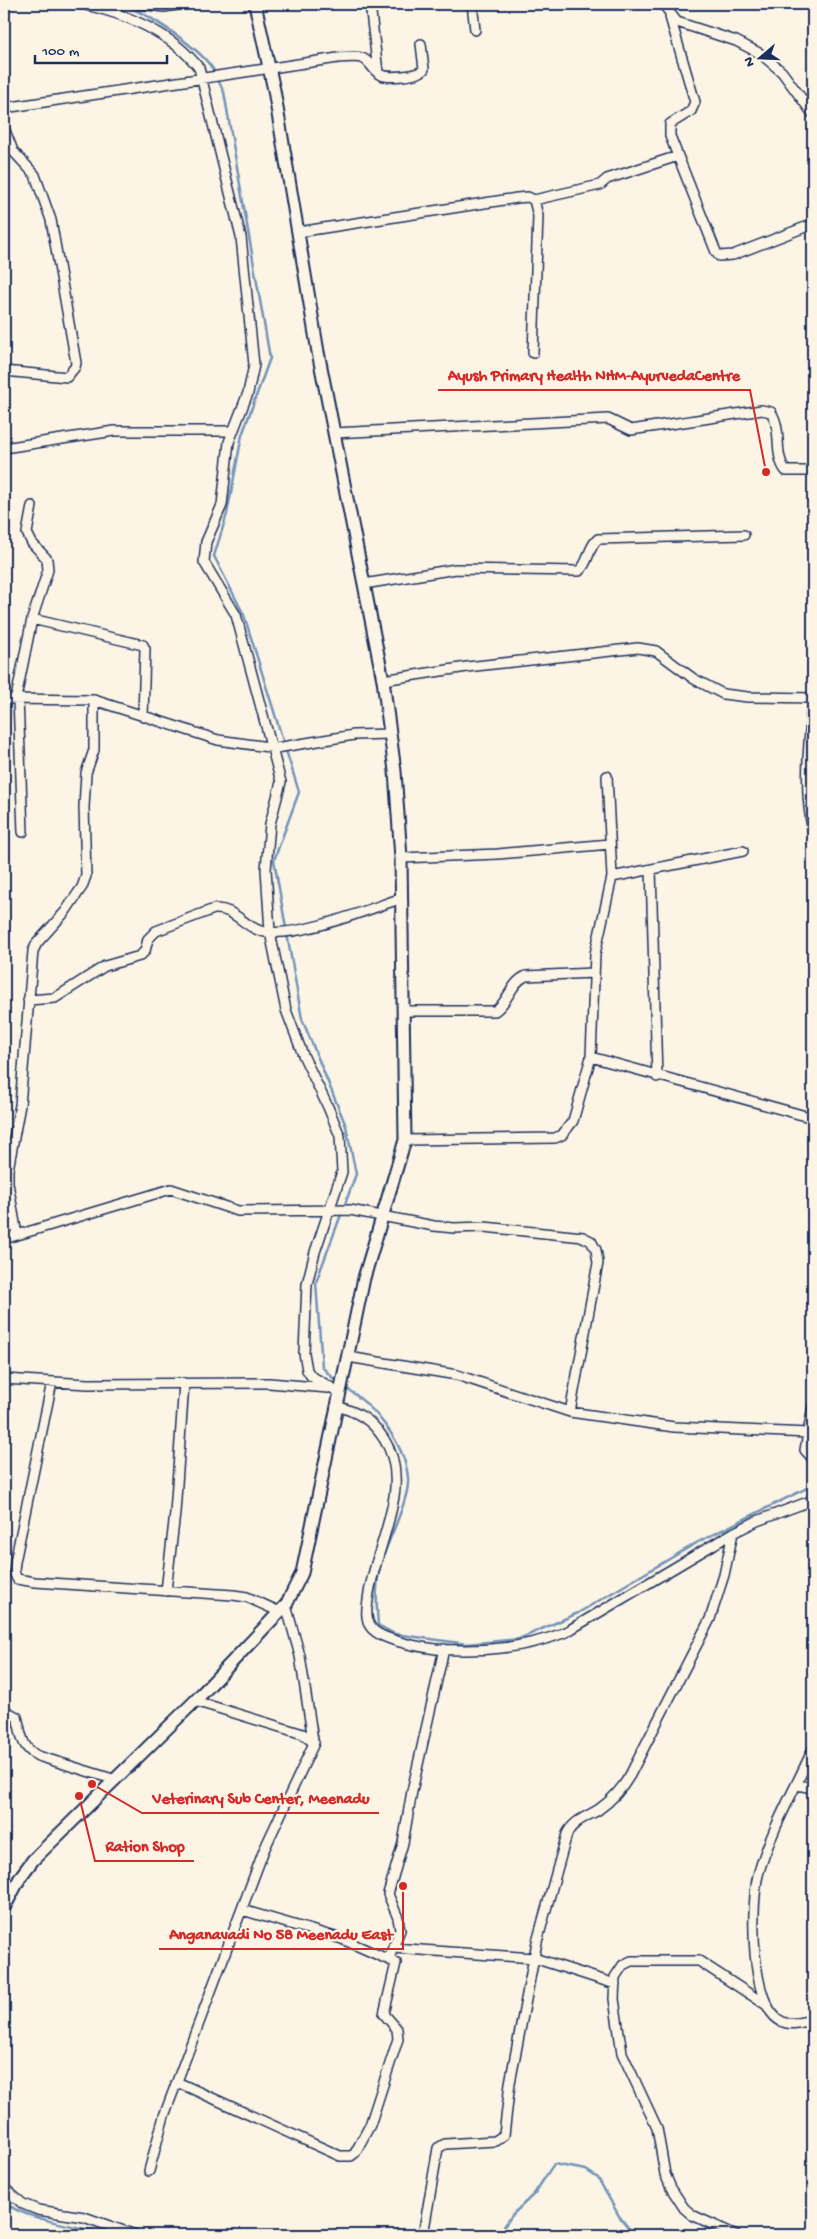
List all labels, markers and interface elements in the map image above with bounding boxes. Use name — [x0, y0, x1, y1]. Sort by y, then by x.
scale bar — [35, 32, 168, 64]
north arrow — [734, 32, 784, 82]
text: 100 m — [41, 43, 80, 61]
text: N — [741, 54, 760, 69]
callout: Ayush Primary Health NHM-AyurvedaCentre — [438, 359, 750, 390]
text: Ayush Primary Health NHM-AyurvedaCentre — [447, 368, 741, 387]
callout: Veterinary Sub Center, Meenadu — [142, 1782, 379, 1813]
text: Veterinary Sub Center, Meenadu — [152, 1791, 370, 1810]
callout: Ration Shop — [95, 1830, 194, 1861]
text: Ration Shop — [104, 1839, 185, 1858]
callout: Anganavadi No 58 Meenadu East — [159, 1918, 403, 1949]
text: Anganavadi No 58 Meenadu East — [168, 1927, 394, 1946]

